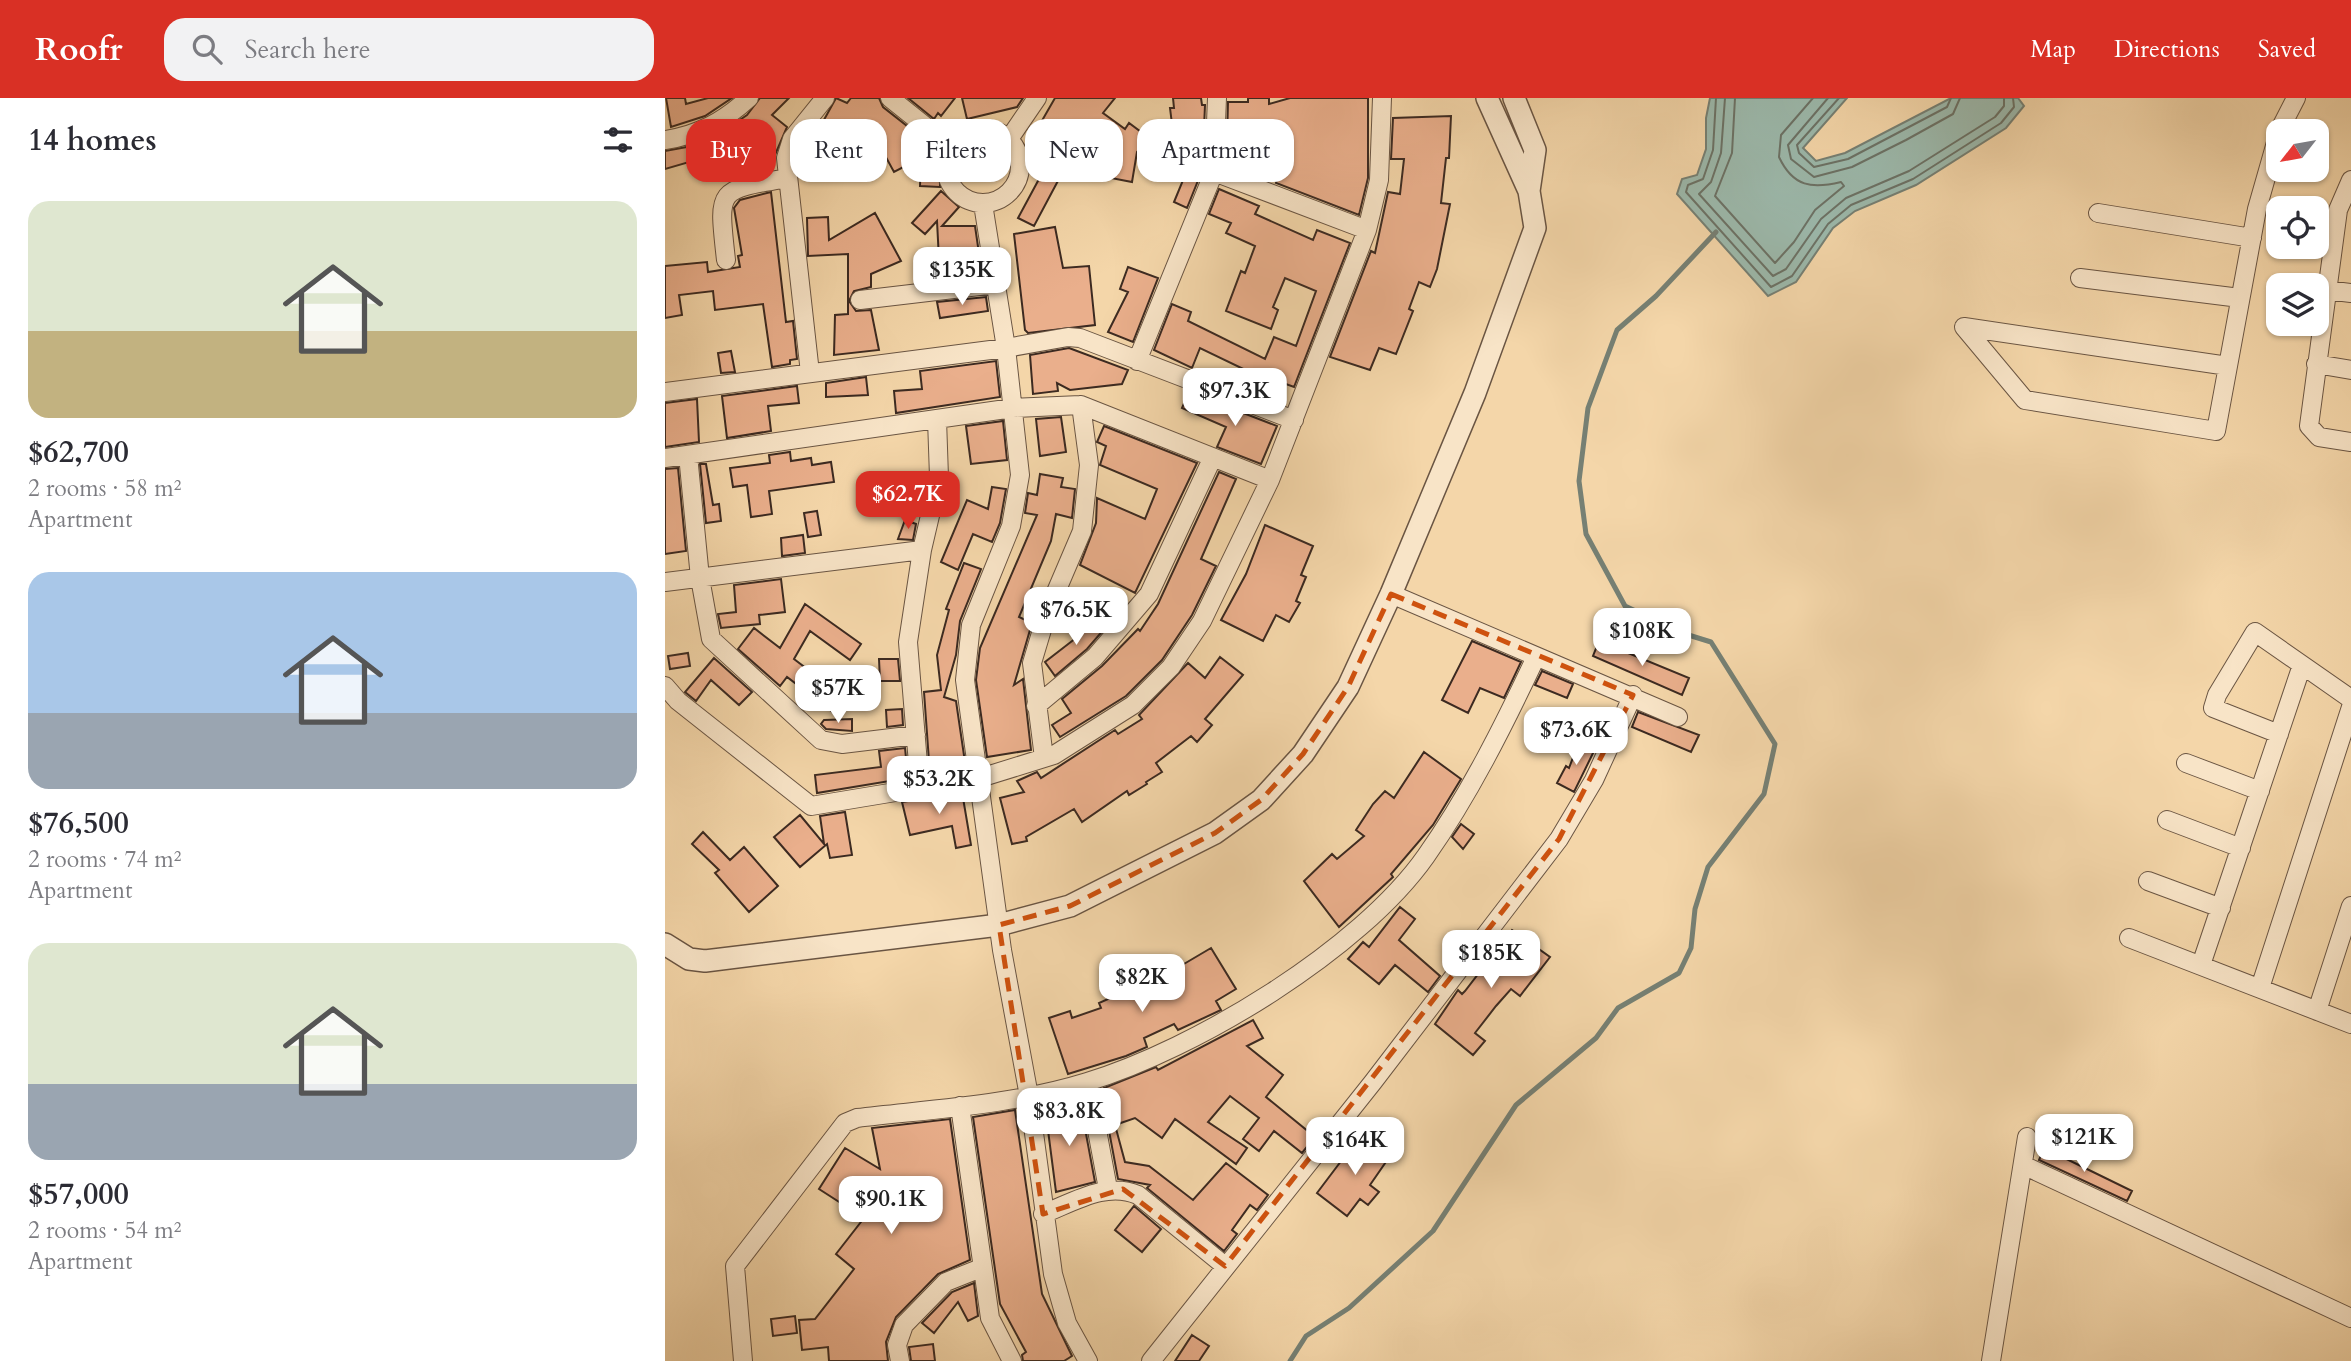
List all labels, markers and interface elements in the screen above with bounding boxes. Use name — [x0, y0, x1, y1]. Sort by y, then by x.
search box — [164, 18, 654, 81]
text: Roofr — [35, 27, 122, 72]
icon: search — [188, 30, 226, 68]
text: Search here — [244, 32, 370, 67]
text: Map — [2030, 33, 2076, 66]
text: Directions — [2114, 33, 2220, 66]
text: Saved — [2258, 33, 2316, 66]
chip: Buy — [686, 119, 776, 182]
chip: Rent — [790, 119, 887, 182]
chip: Filters — [901, 119, 1011, 182]
chip: New — [1025, 119, 1123, 182]
chip: Apartment — [1137, 119, 1294, 182]
north arrow — [2266, 119, 2329, 182]
map controls — [2266, 119, 2329, 336]
text: 14 homes — [28, 120, 157, 161]
icon: filters — [599, 121, 637, 159]
button: locate — [2266, 196, 2329, 259]
icon: home — [270, 246, 396, 372]
pin: $135K — [913, 248, 1011, 307]
text: $135K — [929, 254, 995, 285]
button: layers — [2266, 273, 2329, 336]
pin: $97.3K — [1178, 368, 1292, 428]
text: $97.3K — [1199, 375, 1271, 406]
text: $62,700 — [28, 432, 129, 473]
pin: $62.7K — [851, 472, 965, 531]
text: 2 rooms · 58 m² — [28, 473, 181, 504]
text: $62.7K — [872, 478, 944, 509]
text: Apartment — [28, 504, 132, 535]
pin: $76.5K — [1019, 588, 1133, 647]
text: $76.5K — [1040, 594, 1112, 625]
pin: $108K — [1593, 608, 1691, 668]
text: $108K — [1609, 615, 1675, 646]
icon: home — [270, 617, 396, 743]
pin: $57K — [797, 666, 879, 725]
text: $57K — [811, 672, 865, 703]
pin: $73.6K — [1519, 708, 1633, 767]
text: $73.6K — [1540, 714, 1612, 745]
pin: $53.2K — [882, 756, 996, 816]
text: $53.2K — [903, 763, 975, 794]
text: $76,500 — [28, 803, 129, 844]
text: 2 rooms · 74 m² — [28, 844, 181, 875]
text: Apartment — [28, 875, 132, 906]
pin: $185K — [1442, 930, 1540, 990]
text: $185K — [1458, 937, 1524, 968]
pin: $82K — [1101, 954, 1183, 1014]
text: $82K — [1115, 961, 1169, 992]
icon: home — [270, 988, 396, 1114]
pin: $83.8K — [1012, 1088, 1126, 1148]
text: $83.8K — [1033, 1095, 1105, 1126]
pin: $121K — [2035, 1114, 2133, 1174]
pin: $164K — [1306, 1118, 1404, 1177]
text: $121K — [2051, 1121, 2117, 1152]
text: $164K — [1322, 1124, 1388, 1155]
text: $57,000 — [28, 1174, 129, 1215]
pin: $90.1K — [834, 1176, 948, 1236]
text: $90.1K — [855, 1183, 927, 1214]
text: 2 rooms · 54 m² — [28, 1215, 181, 1246]
text: Apartment — [28, 1246, 132, 1277]

